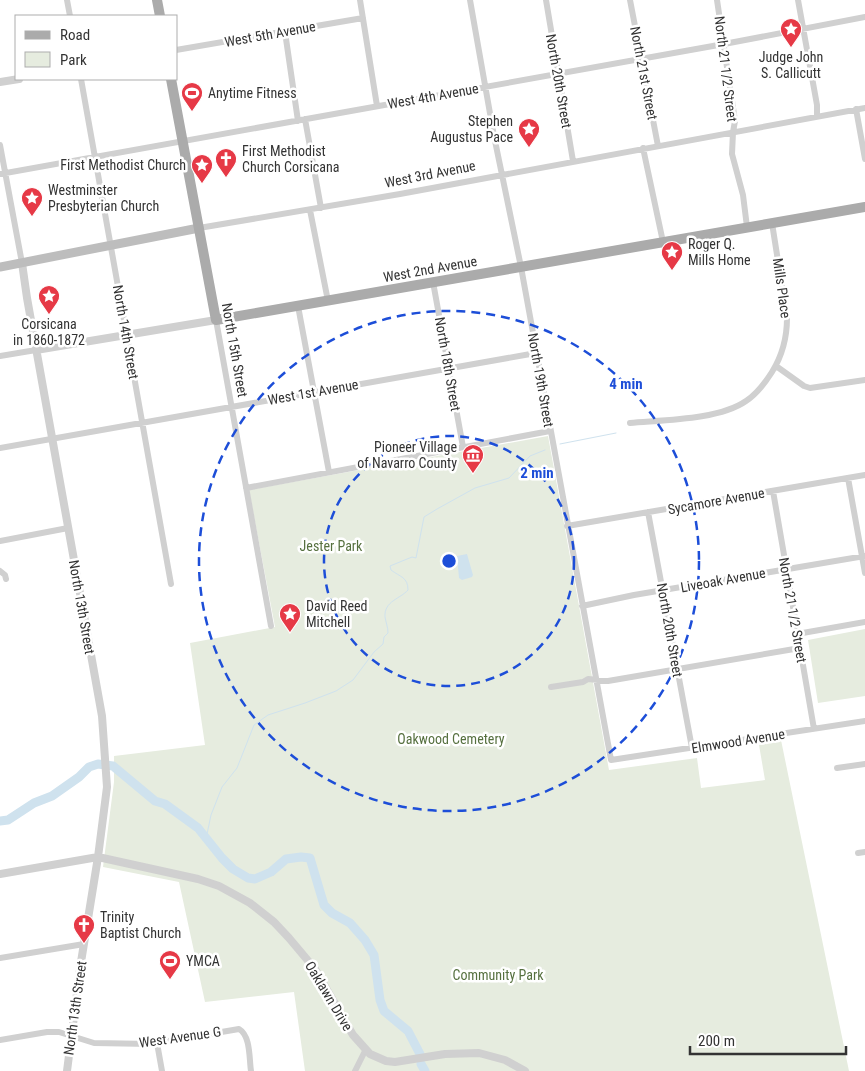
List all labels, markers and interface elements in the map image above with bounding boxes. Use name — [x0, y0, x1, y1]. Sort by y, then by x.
legend — [15, 15, 178, 80]
street label: North 21 1/2 Street — [712, 15, 740, 123]
place icon: Judge John S. Callicutt — [779, 17, 803, 48]
street label: West 5th Avenue — [223, 18, 317, 50]
street label: North 21st Street — [627, 25, 661, 121]
text: Road — [60, 26, 90, 44]
street label: North 20th Street — [543, 33, 575, 129]
place label: Judge John S. Callicutt — [759, 49, 823, 81]
text: Park — [60, 51, 87, 69]
street label: West 4th Avenue — [386, 80, 480, 112]
sports icon: Anytime Fitness — [180, 81, 204, 112]
place label: Anytime Fitness — [208, 85, 297, 101]
place label: Stephen Augustus Pace — [430, 113, 513, 145]
place icon: Stephen Augustus Pace — [517, 117, 541, 148]
place label: First Methodist Church Corsicana — [242, 143, 340, 175]
church icon: First Methodist Church Corsicana — [214, 147, 238, 178]
place icon: First Methodist Church — [190, 153, 214, 184]
place label: First Methodist Church — [60, 157, 186, 173]
street label: West 3rd Avenue — [383, 157, 477, 191]
place label: Westminster Presbyterian Church — [48, 182, 159, 214]
place icon: Westminster Presbyterian Church — [20, 186, 44, 217]
place label: Roger Q. Mills Home — [688, 236, 751, 268]
place icon: Roger Q. Mills Home — [660, 240, 684, 271]
street label: West 2nd Avenue — [382, 253, 479, 285]
street label: Mills Place — [770, 257, 794, 320]
place icon: Corsicana in 1860-1872 — [37, 284, 61, 315]
street label: North 14th Street — [110, 284, 142, 380]
street label: North 15th Street — [219, 302, 251, 398]
place label: Corsicana in 1860-1872 — [13, 316, 85, 348]
street label: North 18th Street — [432, 316, 464, 412]
street label: North 19th Street — [525, 332, 557, 428]
text: 4 min — [609, 375, 643, 393]
street label: West 1st Avenue — [266, 376, 360, 408]
place label: Pioneer Village of Navarro County — [357, 439, 457, 471]
museum icon: Pioneer Village of Navarro County — [461, 443, 485, 474]
text: 2 min — [520, 464, 554, 482]
street label: Sycamore Avenue — [666, 485, 766, 517]
park label: Jester Park — [300, 538, 363, 554]
centre of rings — [440, 552, 458, 570]
street label: North 21 1/2 Street — [776, 556, 810, 664]
street label: North 13th Street — [66, 559, 98, 655]
street label: Liveoak Avenue — [679, 565, 767, 595]
street label: North 20th Street — [654, 582, 686, 678]
place label: David Reed Mitchell — [306, 598, 367, 630]
place icon: David Reed Mitchell — [278, 602, 302, 633]
street label: Elmwood Avenue — [690, 726, 786, 756]
park label: Oakwood Cemetery — [397, 731, 505, 747]
place label: Trinity Baptist Church — [100, 909, 181, 941]
church icon: Trinity Baptist Church — [72, 913, 96, 944]
sports icon: YMCA — [158, 949, 182, 980]
place label: YMCA — [186, 953, 220, 969]
street label: Oaklawn Drive — [302, 958, 356, 1034]
street label: North 13th Street — [60, 960, 90, 1056]
park label: Community Park — [453, 967, 544, 983]
street label: West Avenue G — [138, 1023, 222, 1051]
scale bar — [690, 1024, 846, 1056]
text: 200 m — [698, 1032, 735, 1050]

